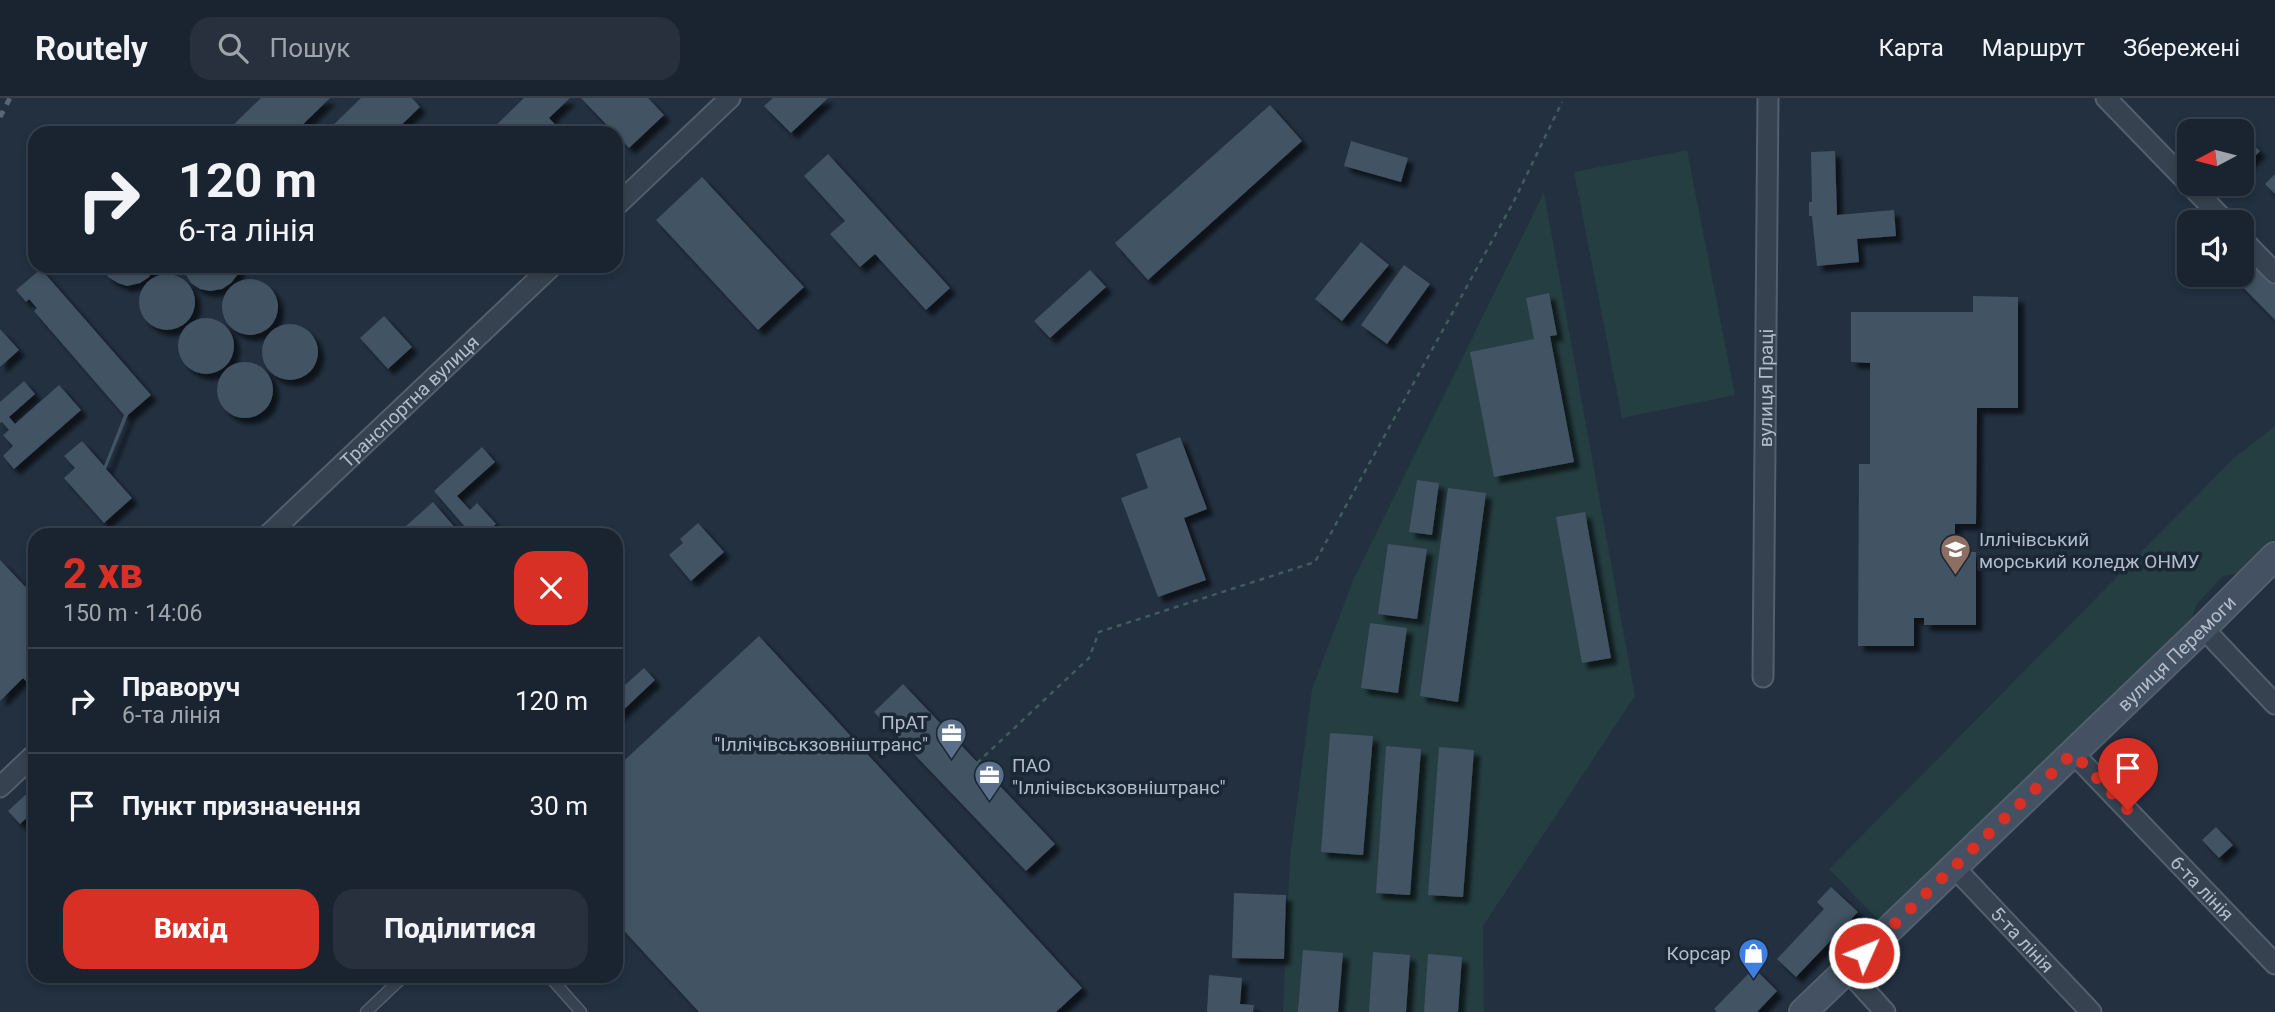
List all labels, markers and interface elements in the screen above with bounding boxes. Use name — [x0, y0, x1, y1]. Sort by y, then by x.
search box — [190, 17, 680, 80]
text: Routely — [35, 29, 148, 68]
icon: search — [214, 29, 252, 67]
text: Пошук — [270, 33, 350, 63]
text: Карта — [1878, 34, 1944, 62]
text: Маршрут — [1982, 34, 2085, 62]
text: Збережені — [2123, 34, 2240, 62]
north arrow — [2177, 119, 2254, 196]
map controls — [2177, 119, 2254, 287]
text: 120 m — [178, 152, 317, 209]
icon: right — [63, 154, 154, 245]
button: sound — [2177, 210, 2254, 287]
text: 6-та лінія — [178, 211, 315, 249]
street label: вулиця Праці — [1754, 329, 1778, 447]
street label: Транспортна вулиця — [336, 331, 484, 473]
place label: Іллічівський морський коледж ОНМУ — [1979, 528, 2200, 573]
school or university icon: Іллічівський морський коледж ОНМУ — [1939, 533, 1973, 577]
text: 2 хв — [63, 549, 143, 598]
button: close — [514, 551, 588, 625]
street label: вулиця Перемоги — [2113, 591, 2241, 716]
text: 150 m · 14:06 — [63, 600, 202, 627]
text: Праворуч — [122, 672, 240, 702]
icon: right — [63, 682, 101, 720]
text: 120 m — [515, 686, 588, 716]
text: 6-та лінія — [122, 702, 221, 729]
place label: ПрАТ "Іллічівськзовніштранс" — [714, 711, 928, 756]
office icon: ПрАТ "Іллічівськзовніштранс" — [934, 716, 968, 760]
pin — [2098, 738, 2158, 810]
icon: arrive — [2109, 749, 2147, 787]
place label: ПАО "Іллічівськзовніштранс" — [1012, 754, 1226, 799]
office icon: ПАО "Іллічівськзовніштранс" — [972, 759, 1006, 803]
icon: arrive — [63, 787, 101, 825]
text: Пункт призначення — [122, 791, 361, 821]
text: 30 m — [530, 791, 588, 821]
street label: 6-та лінія — [2165, 851, 2238, 926]
button: Вихід — [63, 889, 319, 969]
button: Поділитися — [333, 889, 588, 969]
street label: 5-та лінія — [1986, 902, 2059, 978]
position arrow — [1827, 916, 1901, 990]
shop icon: Корсар — [1737, 936, 1771, 980]
place label: Корсар — [1667, 942, 1731, 965]

